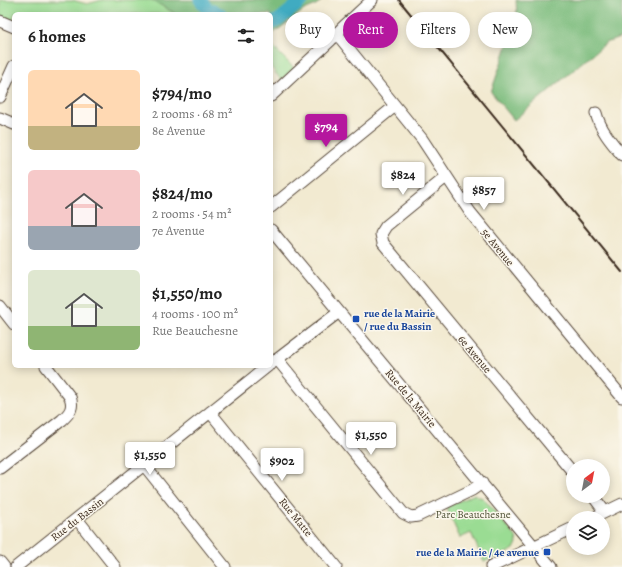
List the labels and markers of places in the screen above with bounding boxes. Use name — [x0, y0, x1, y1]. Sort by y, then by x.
pin: $794 — [302, 114, 350, 148]
pin: $824 — [379, 162, 427, 196]
pin: $857 — [460, 177, 508, 211]
place label: rue de la Mairie / rue du Bassin — [364, 306, 435, 334]
marker: rue de la Mairie / rue du Bassin — [351, 314, 361, 324]
pin: $1,550 — [338, 422, 404, 456]
pin: $1,550 — [117, 442, 183, 476]
pin: $902 — [258, 448, 306, 482]
place label: rue de la Mairie / 4e avenue — [416, 545, 539, 560]
marker: rue de la Mairie / 4e avenue — [542, 547, 552, 557]

